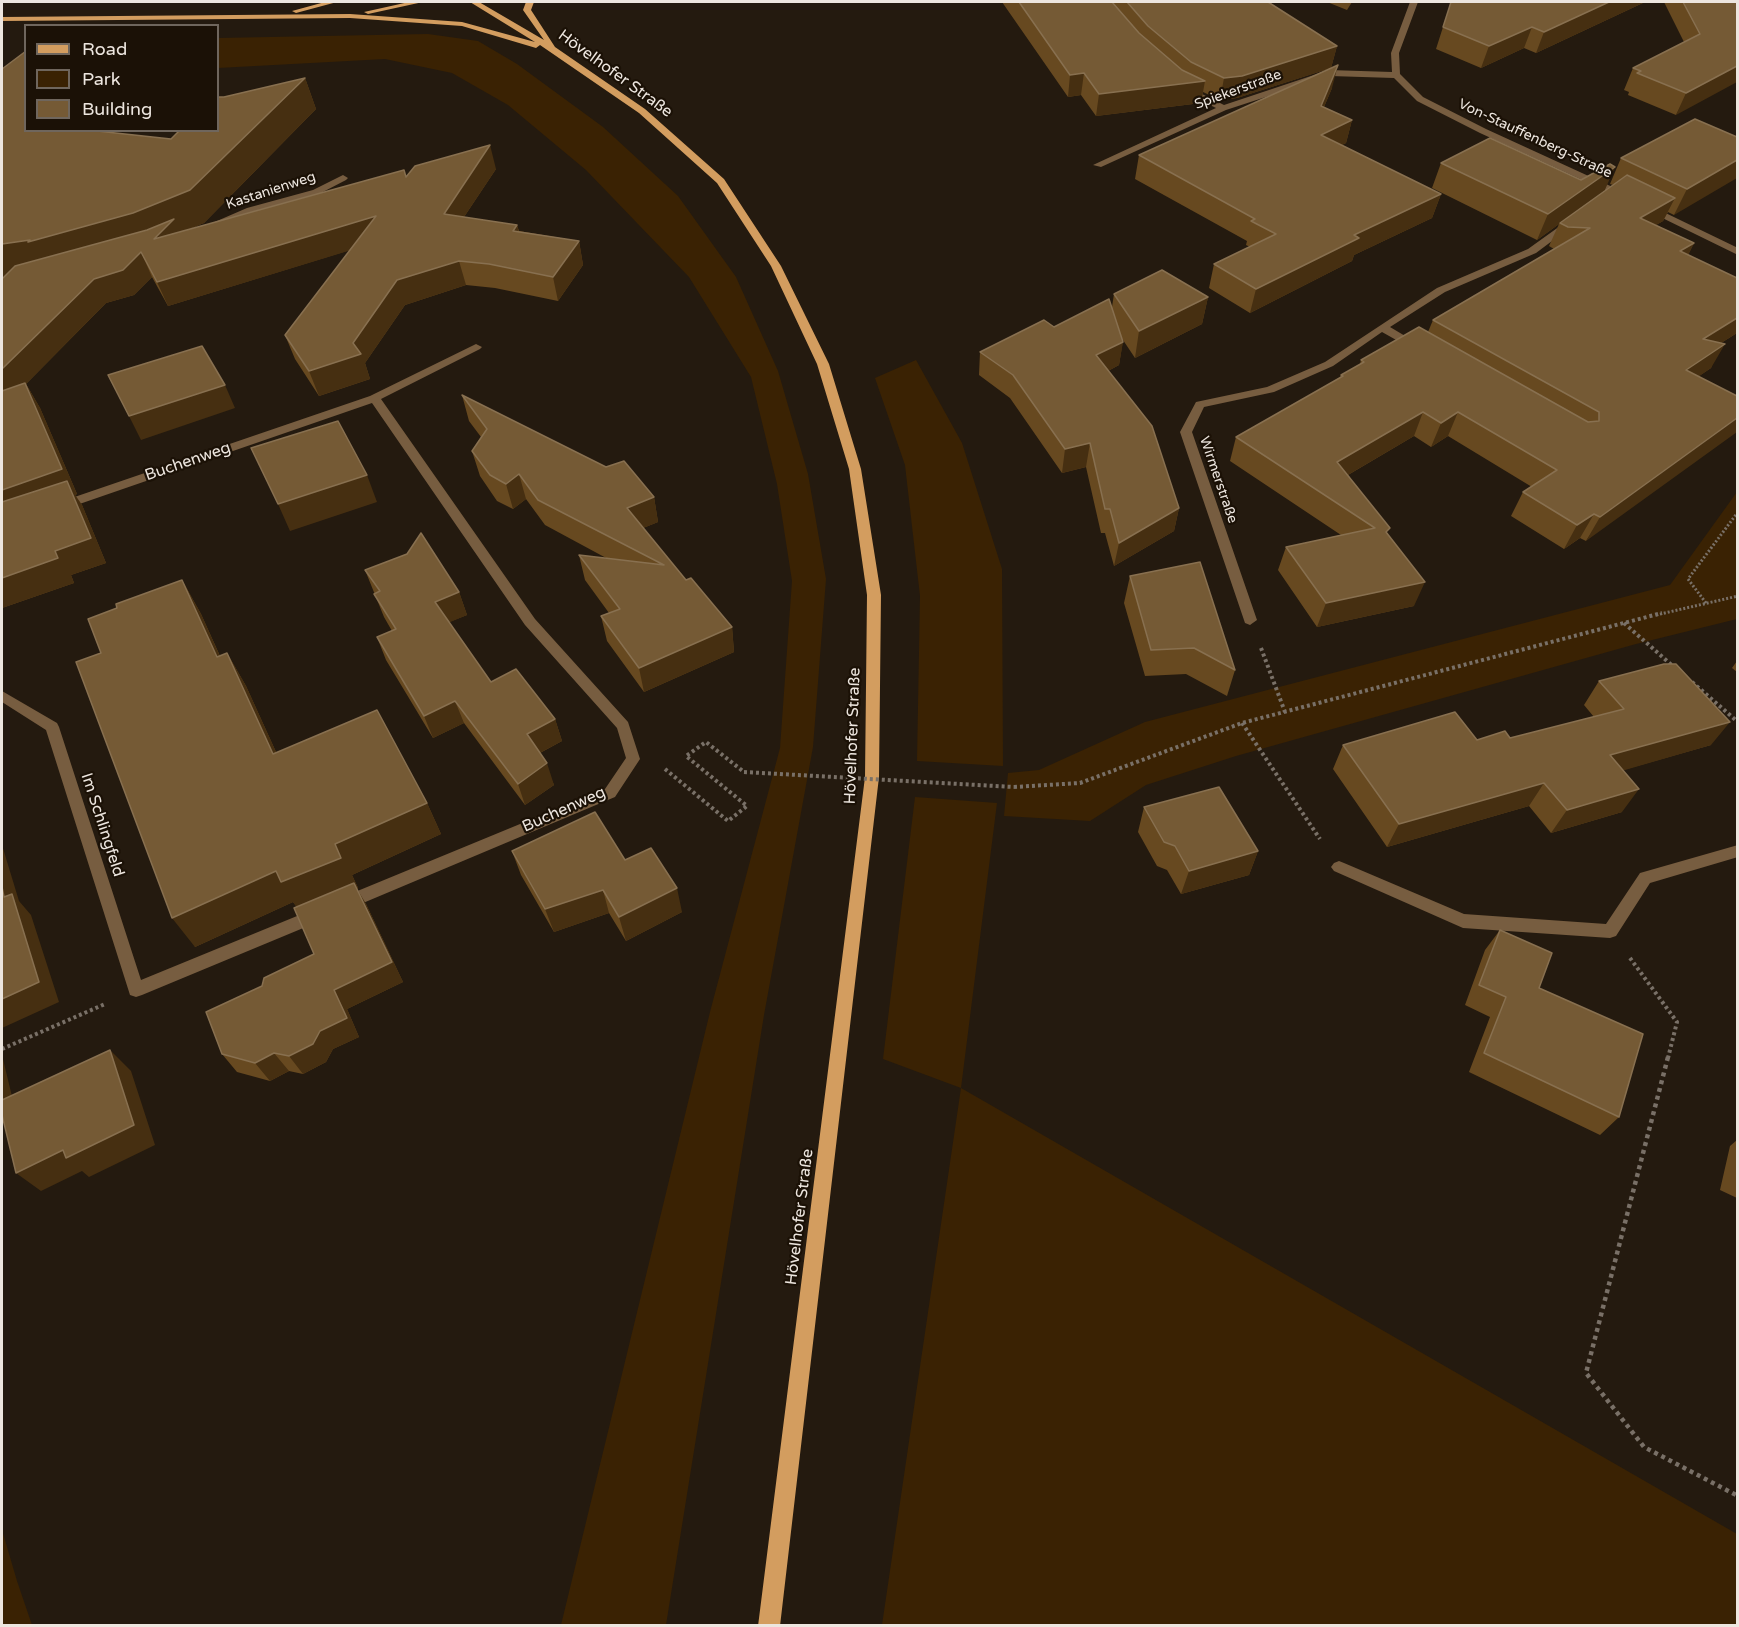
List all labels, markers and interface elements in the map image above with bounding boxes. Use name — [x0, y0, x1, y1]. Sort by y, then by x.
legend — [24, 24, 219, 132]
street label: Hövelhofer Straße — [554, 26, 676, 122]
text: Road — [82, 38, 127, 60]
street label: Spiekerstraße — [1192, 67, 1284, 113]
text: Park — [82, 68, 120, 90]
street label: Von-Stauffenberg-Straße — [1455, 96, 1615, 182]
text: Building — [82, 98, 152, 120]
street label: Kastanienweg — [224, 169, 318, 213]
street label: Wirmerstraße — [1195, 434, 1241, 526]
street label: Buchenweg — [143, 438, 233, 486]
street label: Hövelhofer Straße — [841, 667, 865, 805]
street label: Im Schlingfeld — [76, 771, 128, 879]
street label: Buchenweg — [519, 783, 609, 837]
street label: Hövelhofer Straße — [782, 1148, 818, 1286]

